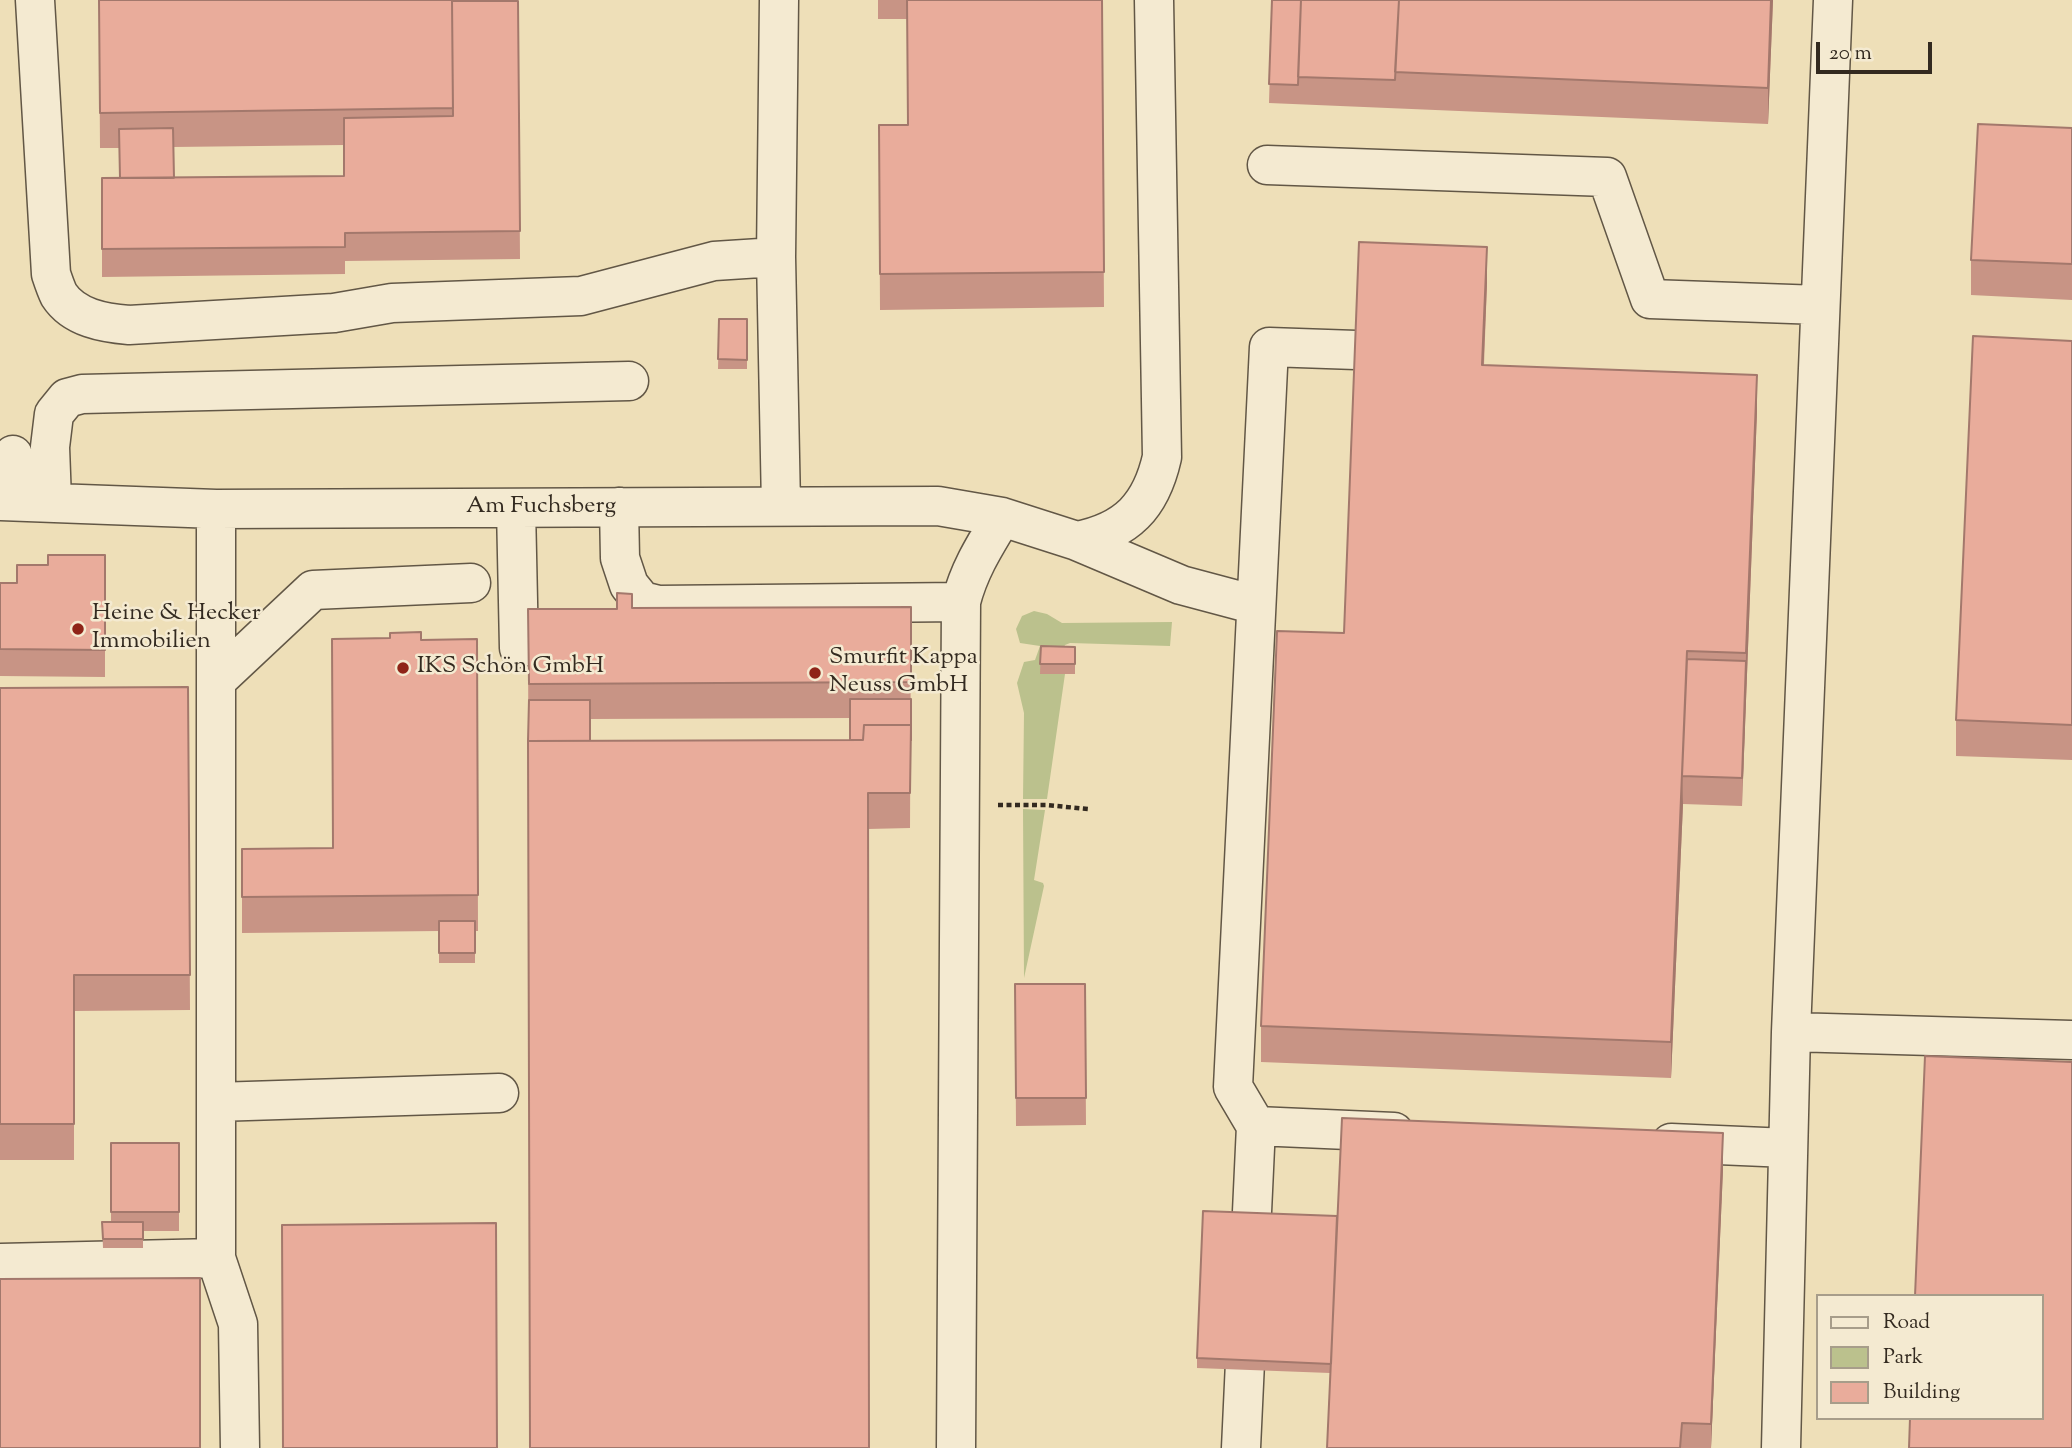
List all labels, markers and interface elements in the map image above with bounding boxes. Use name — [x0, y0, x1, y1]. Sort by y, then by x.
scale bar — [1820, 28, 1936, 72]
text: 20 m — [1829, 39, 1872, 69]
street label: Am Fuchsberg — [466, 494, 616, 522]
place label: Heine & Hecker Immobilien — [92, 601, 261, 657]
marker: Heine & Hecker Immobilien — [70, 621, 86, 637]
place label: Smurfit Kappa Neuss GmbH — [829, 645, 978, 701]
place label: IKS Schön GmbH — [417, 654, 604, 682]
marker: IKS Schön GmbH — [395, 660, 411, 676]
marker: Smurfit Kappa Neuss GmbH — [807, 665, 823, 681]
legend — [1816, 1294, 2044, 1420]
text: Road — [1883, 1308, 1930, 1338]
text: Park — [1883, 1343, 1923, 1373]
text: Building — [1883, 1378, 1960, 1408]

